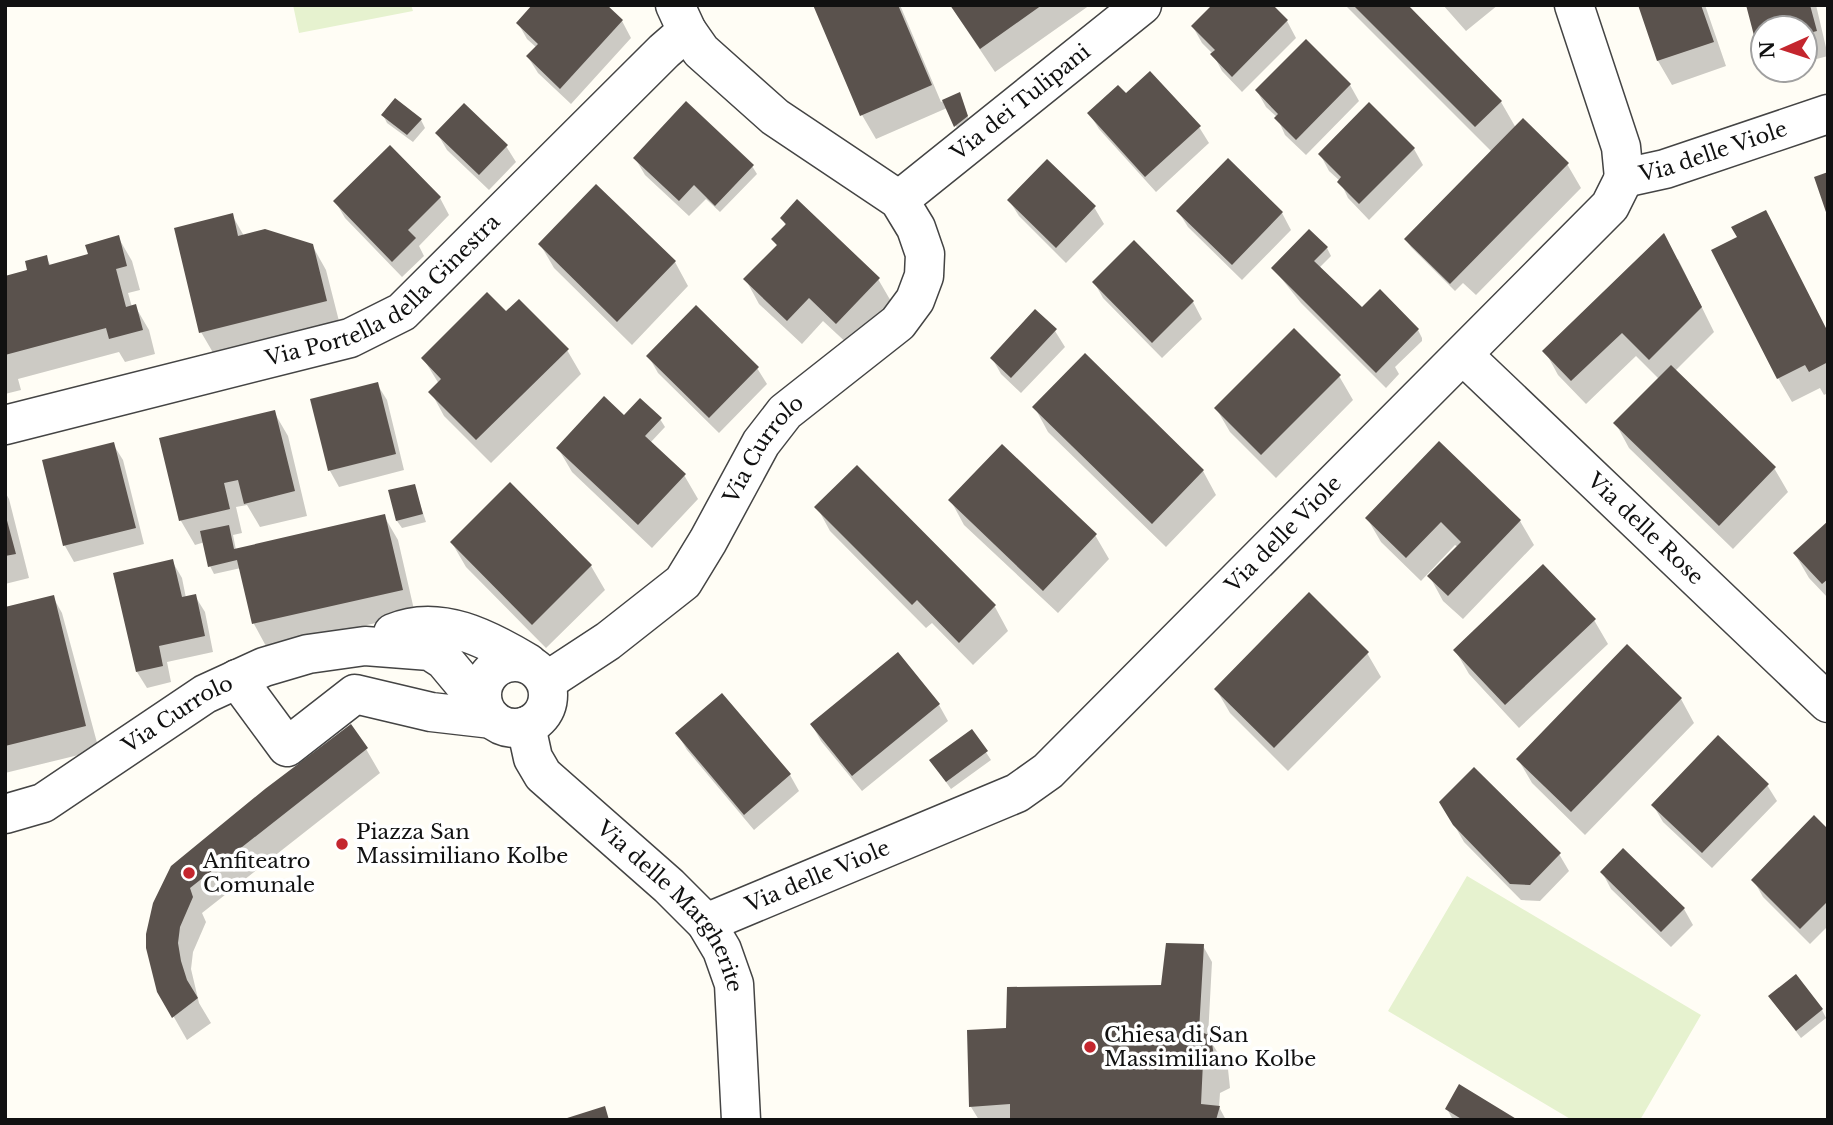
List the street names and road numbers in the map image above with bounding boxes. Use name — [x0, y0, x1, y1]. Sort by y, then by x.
street label: Via dei Tulipani — [945, 39, 1095, 167]
street label: Via delle Viole — [1636, 116, 1790, 187]
street label: Via Portella della Ginestra — [262, 209, 506, 372]
street label: Via Currolo — [717, 389, 809, 509]
street label: Via delle Rose — [1581, 467, 1709, 590]
street label: Via delle Viole — [1219, 470, 1347, 599]
street label: Via Currolo — [117, 670, 237, 759]
street label: Via delle Margherite — [590, 815, 747, 992]
street label: Via delle Viole — [741, 835, 894, 918]

